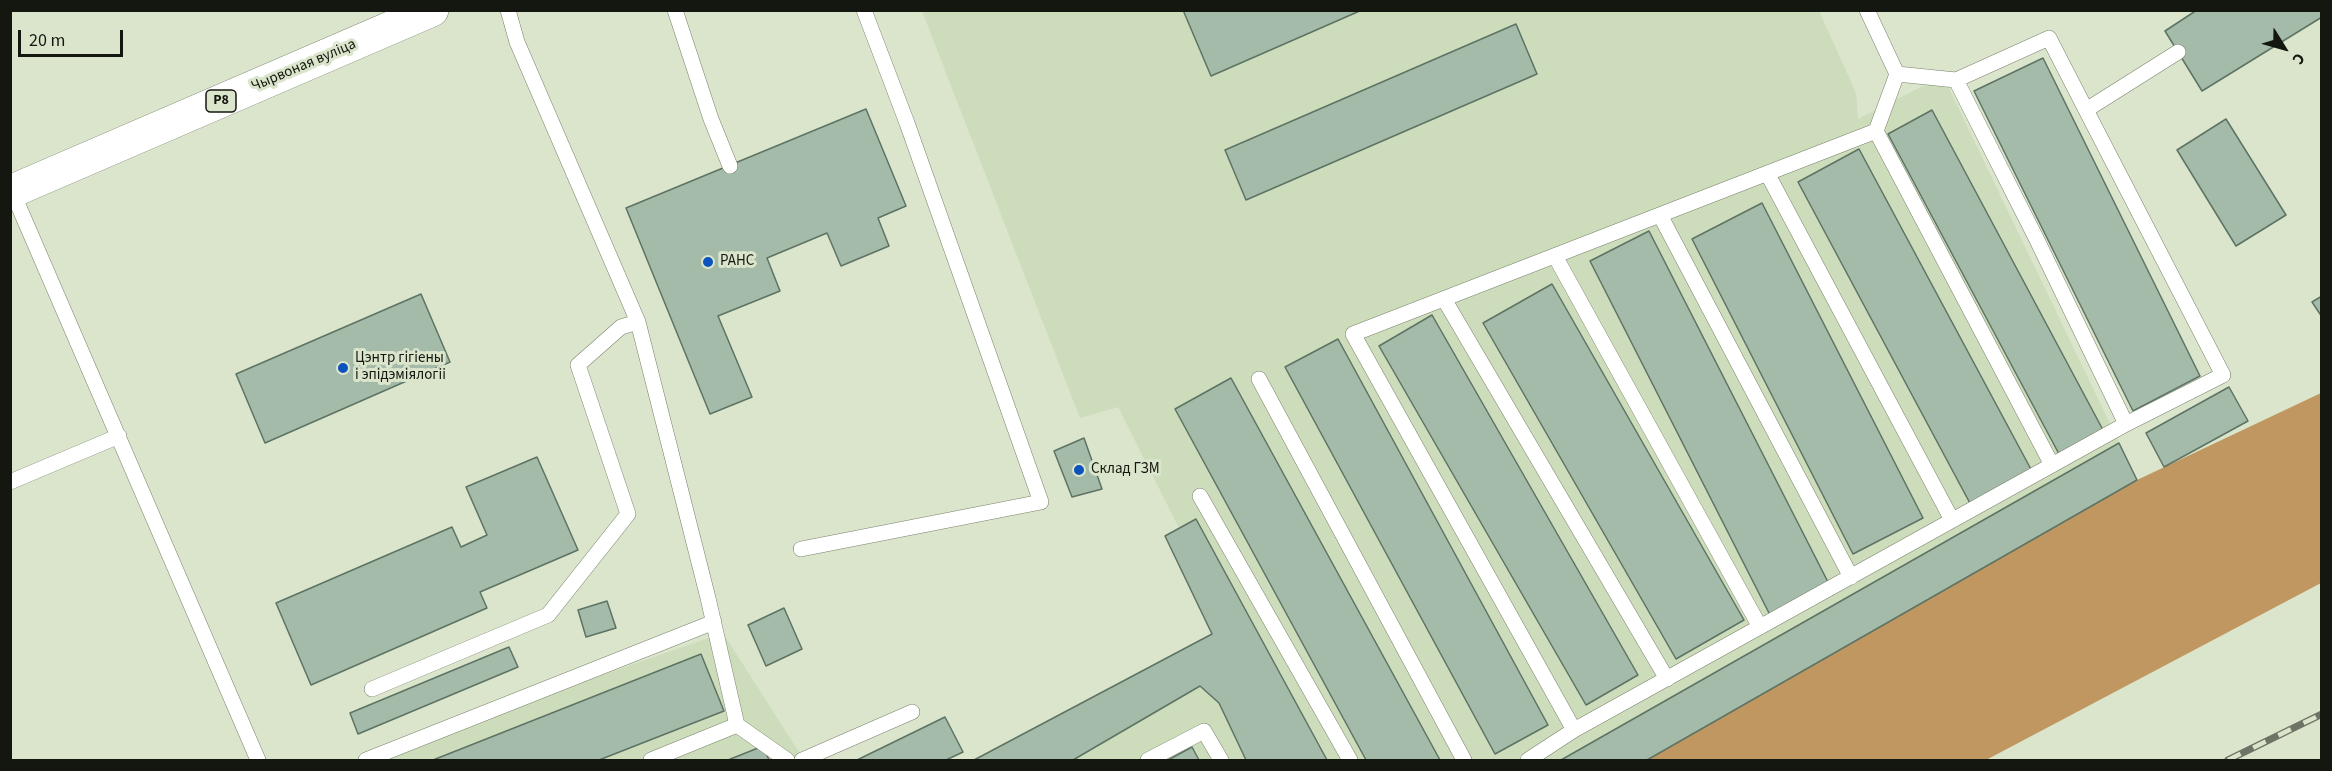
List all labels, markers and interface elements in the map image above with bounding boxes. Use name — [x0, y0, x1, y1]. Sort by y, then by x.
scale bar — [21, 18, 126, 56]
north arrow — [2254, 18, 2314, 78]
text: 20 m — [29, 28, 65, 53]
street label: Чырвоная вуліца — [249, 36, 359, 96]
text: С — [2287, 48, 2310, 69]
road number: Р8 — [206, 90, 236, 112]
place label: РАНС — [720, 253, 754, 271]
marker: РАНС — [701, 255, 715, 269]
place label: Цэнтр гігіены і эпідэміялогіі — [355, 350, 446, 385]
marker: Цэнтр гігіены і эпідэміялогіі — [336, 361, 350, 375]
place label: Склад ГЗМ — [1091, 461, 1160, 479]
marker: Склад ГЗМ — [1072, 463, 1086, 477]

